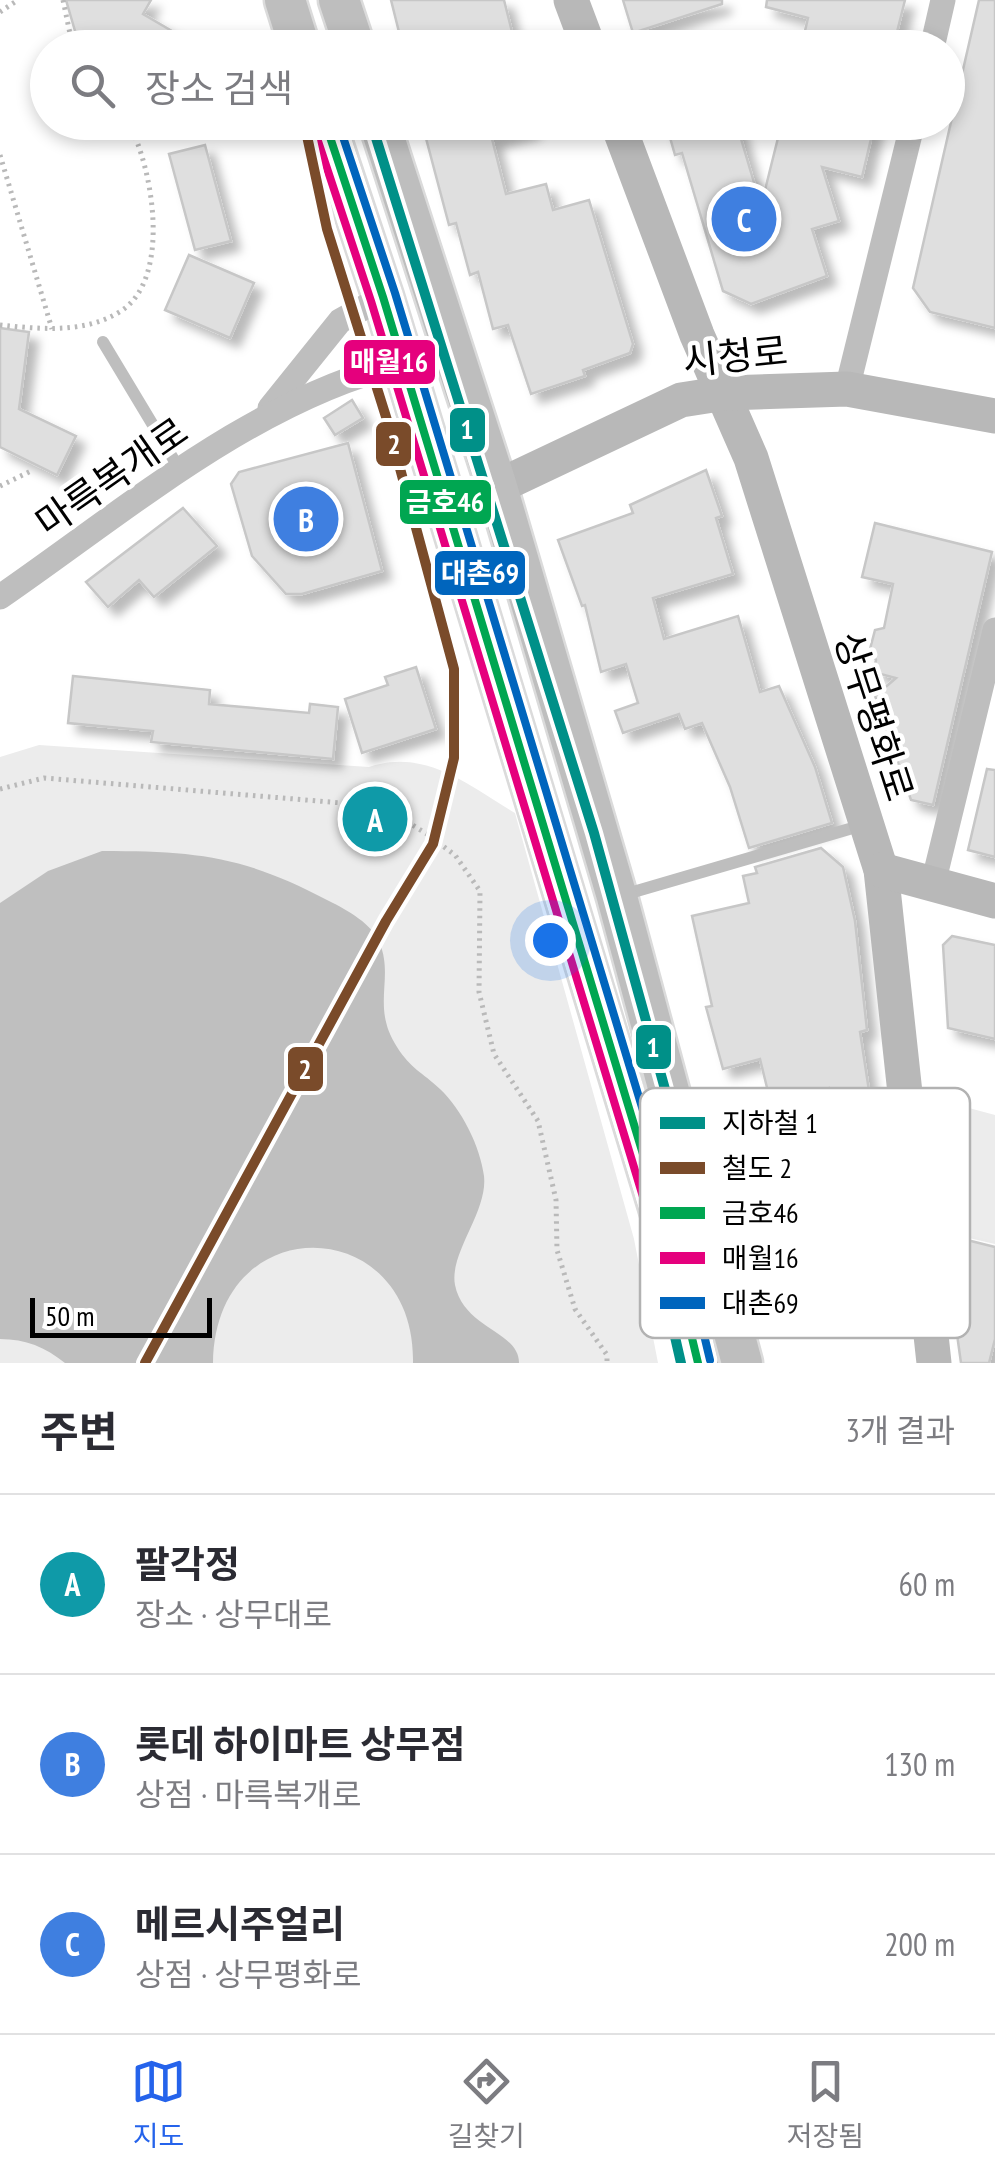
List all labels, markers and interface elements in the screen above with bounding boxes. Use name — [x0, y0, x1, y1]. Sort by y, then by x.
search box — [30, 30, 965, 140]
icon: search — [65, 58, 120, 113]
text: 장소 검색 — [145, 63, 293, 112]
pin: C — [712, 182, 776, 256]
street label: 시청로 — [680, 325, 790, 385]
line badge: 매월16 — [342, 338, 437, 386]
text: 매월16 — [350, 343, 428, 380]
street label: 마륵복개로 — [25, 406, 197, 546]
line badge: 1 — [448, 406, 487, 454]
text: 1 — [460, 410, 474, 447]
line badge: 2 — [374, 420, 413, 468]
text: 2 — [387, 425, 401, 462]
line badge: 금호46 — [398, 478, 493, 526]
pin: B — [274, 482, 338, 556]
text: 금호46 — [406, 483, 484, 520]
line badge: 대촌69 — [433, 549, 527, 597]
text: 대촌69 — [441, 554, 519, 591]
street label: 상무평화로 — [825, 625, 925, 807]
pin: A — [342, 782, 408, 856]
your location — [525, 915, 576, 966]
line badge: 1 — [634, 1023, 673, 1071]
text: 1 — [646, 1028, 660, 1065]
line badge: 2 — [286, 1045, 325, 1093]
text: 2 — [298, 1050, 312, 1087]
legend — [640, 1088, 970, 1338]
text: 지하철 1 — [722, 1104, 818, 1141]
text: 철도 2 — [722, 1149, 792, 1186]
text: 금호46 — [722, 1194, 799, 1231]
text: 매월16 — [722, 1239, 799, 1276]
text: 대촌69 — [722, 1284, 799, 1321]
scale bar — [30, 1293, 212, 1338]
text: 50 m — [45, 1297, 94, 1334]
text: 주변 — [40, 1404, 117, 1459]
text: 3개 결과 — [845, 1409, 955, 1451]
text: 팔각정 — [135, 1539, 240, 1588]
text: A — [64, 1563, 81, 1605]
text: 60 m — [899, 1563, 955, 1605]
text: 장소 · 상무대로 — [135, 1593, 332, 1635]
text: 롯데 하이마트 상무점 — [135, 1719, 465, 1768]
text: B — [65, 1743, 80, 1785]
text: 130 m — [884, 1743, 955, 1785]
text: 상점 · 마륵복개로 — [135, 1773, 361, 1815]
text: 메르시주얼리 — [135, 1899, 345, 1948]
text: C — [65, 1923, 80, 1965]
text: 200 m — [884, 1923, 955, 1965]
text: 상점 · 상무평화로 — [135, 1953, 361, 1995]
tab: 지도 — [131, 2054, 186, 2154]
tab: 길찾기 — [448, 2054, 525, 2154]
tab: 저장됨 — [787, 2054, 864, 2154]

